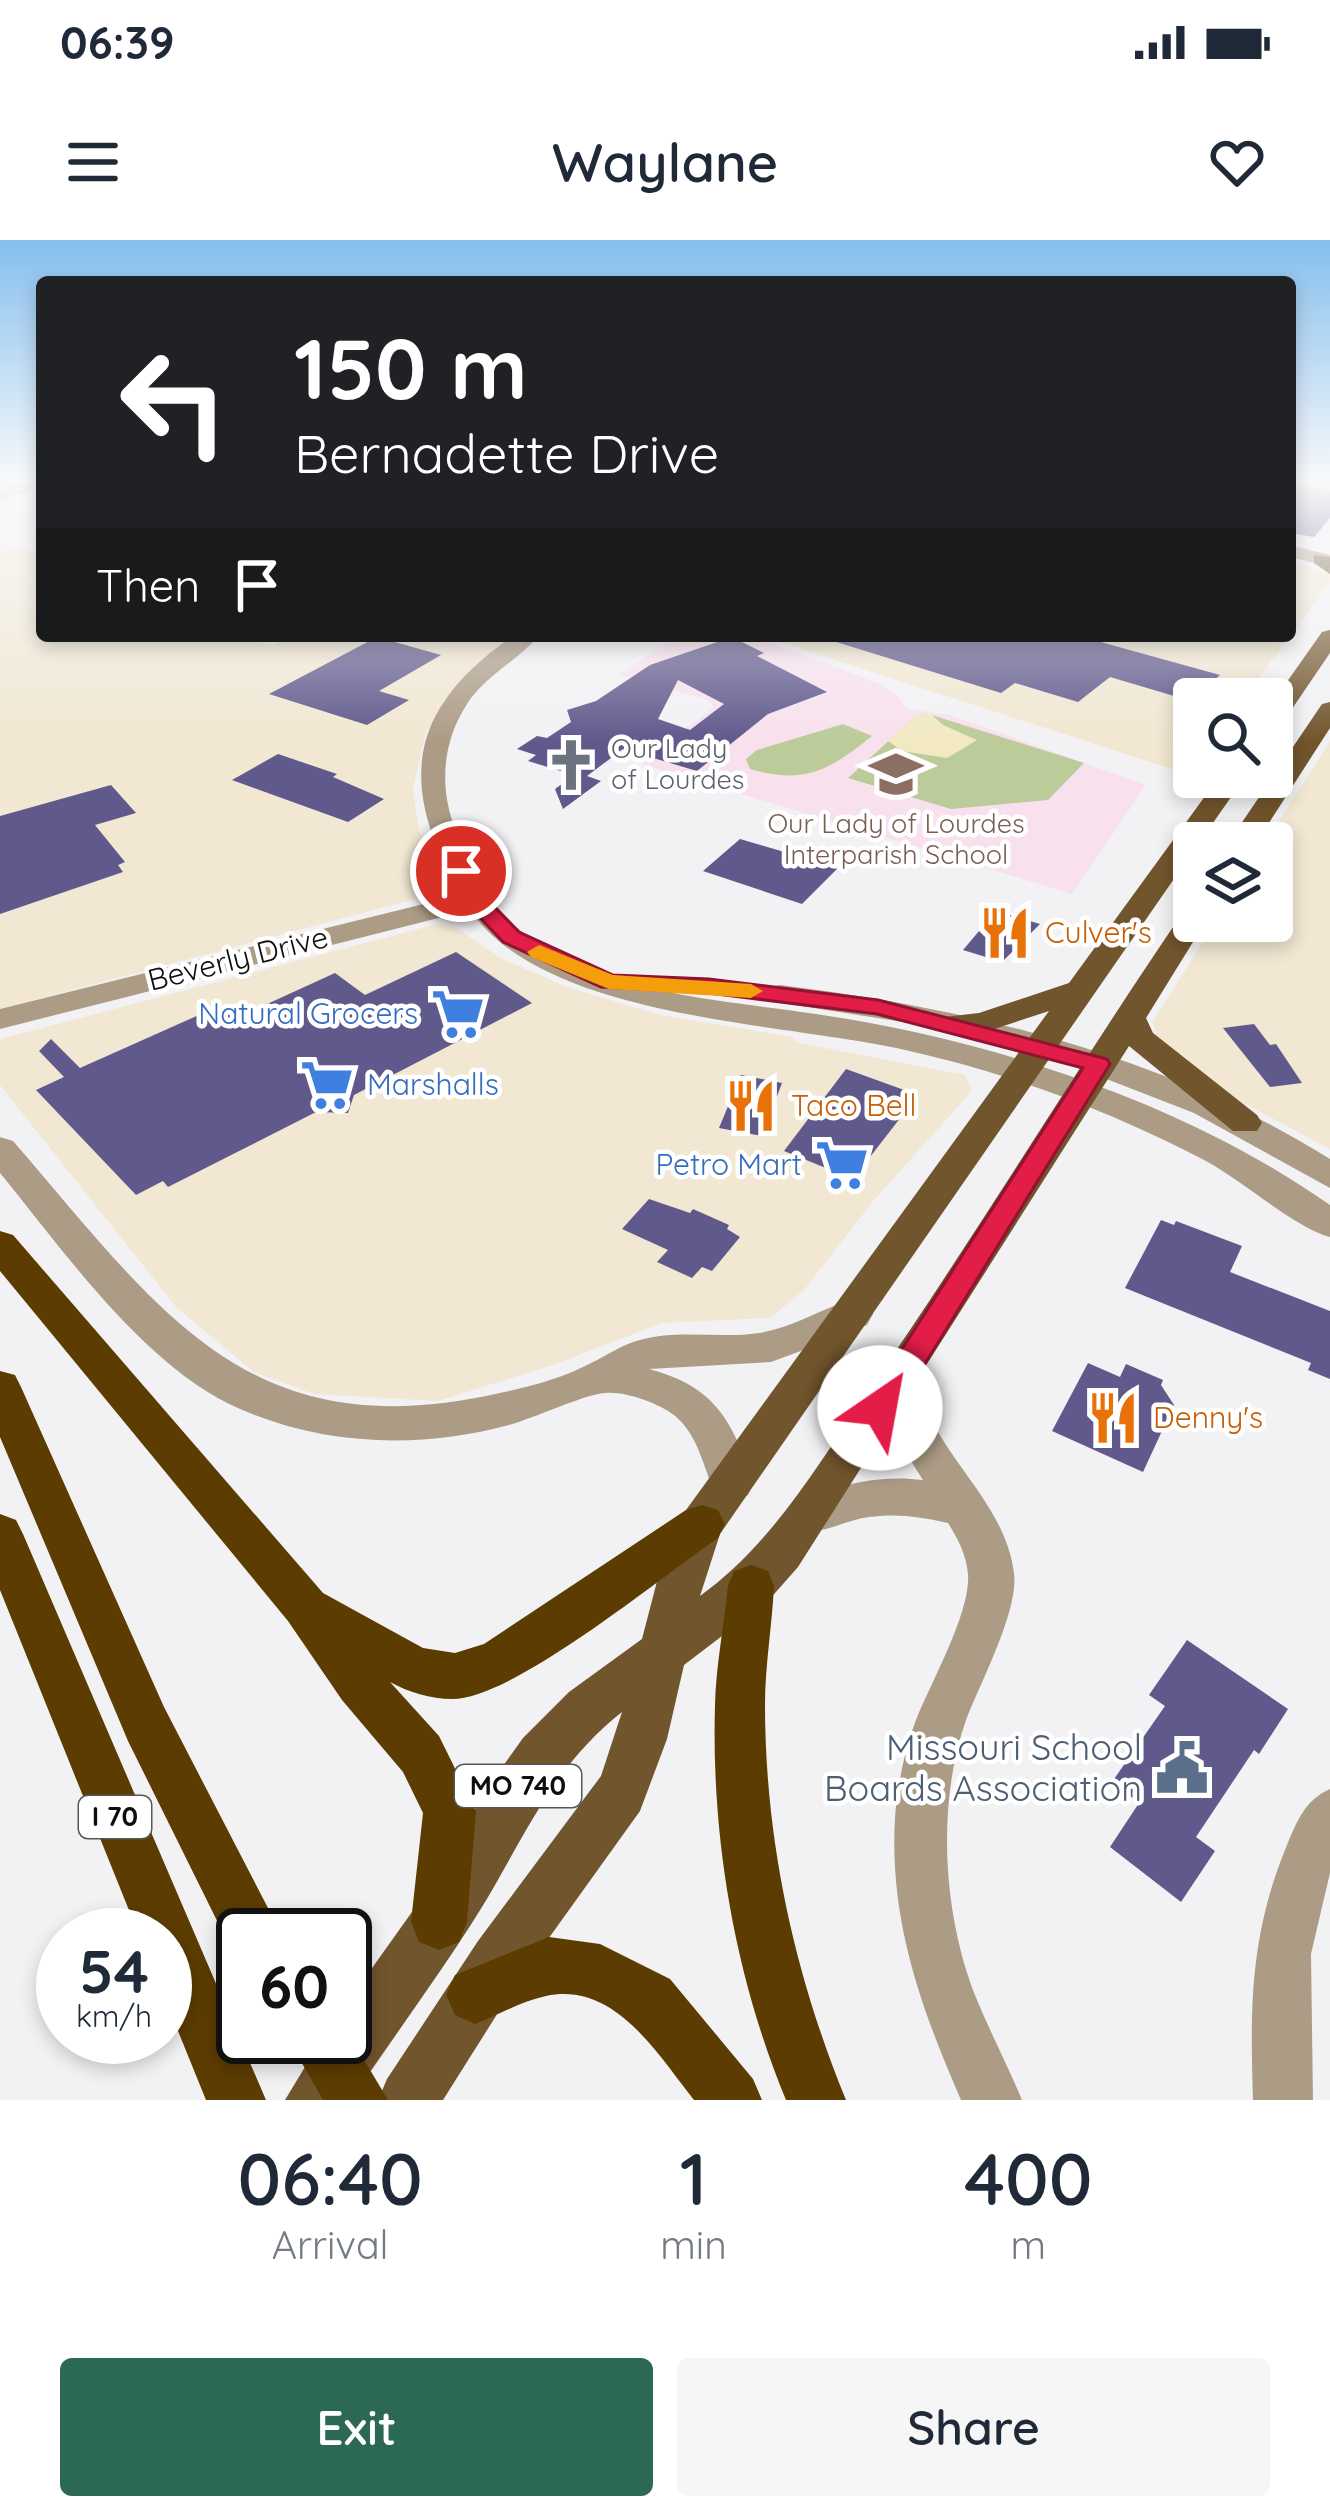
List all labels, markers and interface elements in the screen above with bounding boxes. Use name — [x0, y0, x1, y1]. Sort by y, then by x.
text: 06:39 — [60, 14, 175, 70]
text: Waylane — [552, 128, 778, 196]
icon: menu — [60, 129, 126, 195]
icon: heart — [1204, 129, 1270, 195]
text: 150 m — [294, 315, 528, 420]
icon: left — [96, 324, 252, 480]
text: Bernadette Drive — [294, 419, 719, 487]
icon: arrive — [224, 552, 290, 618]
text: Then — [96, 557, 200, 613]
map controls — [1173, 678, 1293, 942]
button: search — [1173, 678, 1293, 798]
place label: Our Lady of Lourdes — [611, 731, 745, 796]
church icon: Our Lady of Lourdes — [542, 736, 600, 794]
school or university icon: Our Lady of Lourdes Interparish School — [867, 745, 925, 803]
place label: Our Lady of Lourdes Interparish School — [767, 806, 1025, 871]
pin — [410, 820, 512, 922]
button: layers — [1173, 822, 1293, 942]
icon: arrive — [428, 838, 494, 904]
restaurant icon: Culver's — [976, 904, 1034, 962]
place label: Culver's — [1045, 913, 1152, 951]
street label: Beverly Drive — [144, 917, 332, 999]
supermarket icon: Natural Grocers — [429, 985, 487, 1043]
place label: Natural Grocers — [198, 994, 418, 1032]
supermarket icon: Marshalls — [298, 1056, 356, 1114]
place label: Marshalls — [367, 1065, 499, 1103]
restaurant icon: Taco Bell — [722, 1077, 780, 1135]
place label: Taco Bell — [791, 1086, 916, 1124]
supermarket icon: Petro Mart — [813, 1136, 871, 1194]
place label: Petro Mart — [655, 1145, 802, 1183]
position arrow — [817, 1345, 943, 1471]
restaurant icon: Denny's — [1084, 1389, 1142, 1447]
place label: Denny's — [1153, 1398, 1263, 1436]
place label: Missouri School Boards Association — [824, 1724, 1142, 1810]
public building icon: Missouri School Boards Association — [1153, 1739, 1211, 1797]
road number: MO 740 — [455, 1765, 581, 1807]
road number: I 70 — [79, 1796, 151, 1838]
speed limit sign: 60 — [216, 1908, 372, 2064]
text: 54 — [79, 1933, 149, 2008]
text: km/h — [76, 1997, 152, 2035]
text: 06:40 — [237, 2133, 423, 2223]
text: 1 — [680, 2133, 707, 2223]
text: 400 — [964, 2133, 1093, 2223]
text: Arrival — [272, 2220, 389, 2269]
text: min — [660, 2220, 727, 2269]
text: m — [1011, 2220, 1046, 2269]
button: Exit — [60, 2358, 653, 2496]
button: Share — [677, 2358, 1270, 2496]

